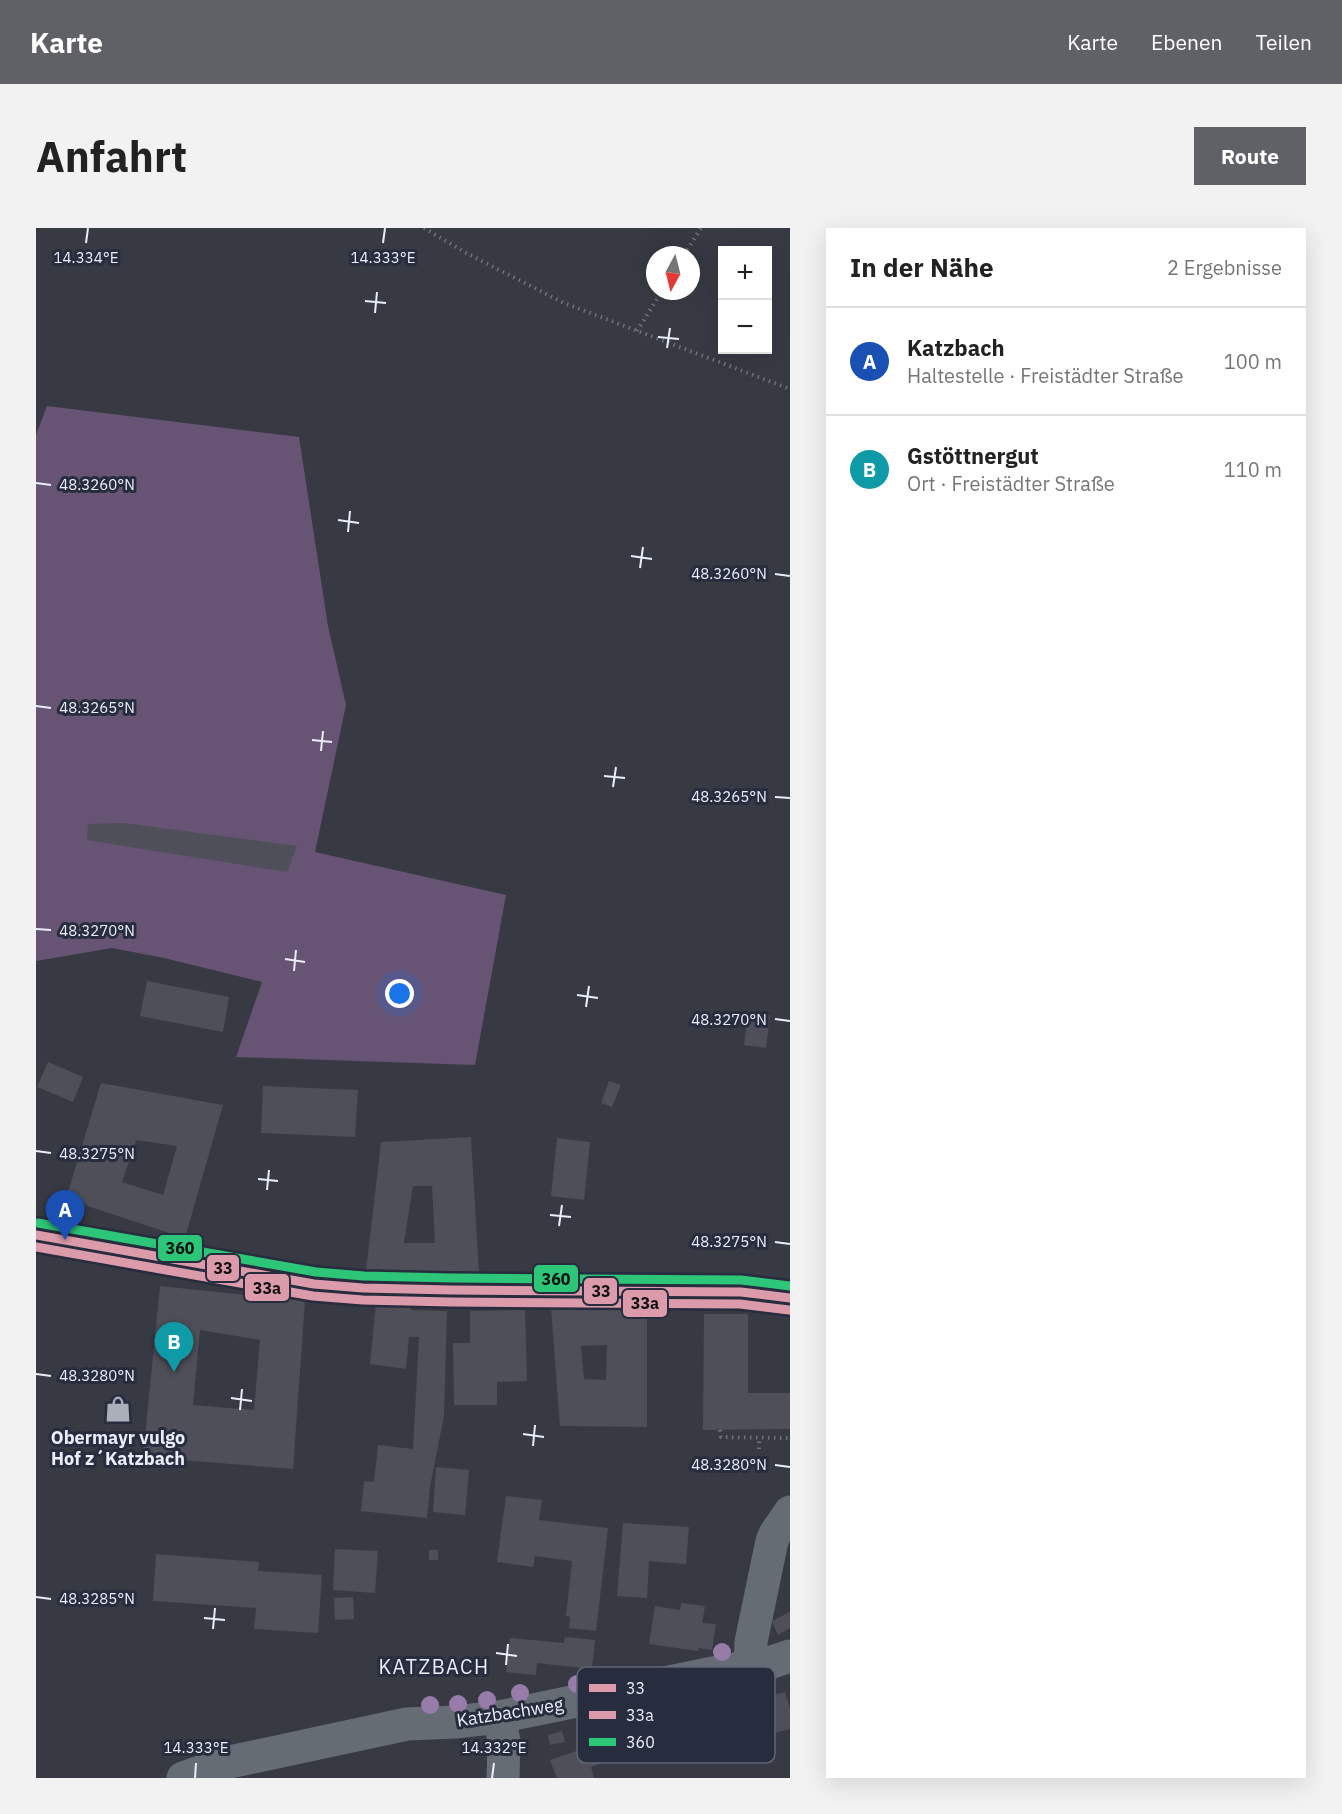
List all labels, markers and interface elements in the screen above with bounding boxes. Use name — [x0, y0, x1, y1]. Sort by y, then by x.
text: Karte — [30, 24, 103, 61]
text: Karte — [1067, 28, 1118, 56]
text: Ebenen — [1151, 28, 1222, 56]
text: Teilen — [1255, 28, 1312, 56]
button: Route — [1194, 127, 1306, 185]
text: Anfahrt — [36, 129, 187, 184]
north arrow — [646, 246, 700, 300]
map controls — [718, 246, 772, 354]
button: + — [718, 246, 772, 300]
text: 14.334°E — [54, 248, 118, 267]
text: 14.333°E — [351, 248, 415, 267]
text: In der Nähe — [850, 250, 994, 284]
text: 2 Ergebnisse — [1167, 254, 1282, 281]
button: − — [718, 300, 772, 354]
text: Katzbach — [907, 333, 1005, 362]
text: A — [863, 348, 876, 375]
text: 100 m — [1224, 348, 1282, 375]
text: Haltestelle · Freistädter Straße — [907, 362, 1184, 389]
text: Gstöttnergut — [907, 441, 1039, 470]
text: B — [863, 456, 876, 483]
text: 110 m — [1224, 456, 1282, 483]
text: Ort · Freistädter Straße — [907, 470, 1115, 497]
text: 48.3260°N — [59, 475, 135, 494]
text: 48.3260°N — [691, 564, 767, 583]
text: 48.3265°N — [59, 698, 135, 717]
text: 48.3265°N — [691, 787, 767, 806]
text: 48.3270°N — [59, 921, 135, 940]
your location — [385, 979, 414, 1008]
text: 48.3270°N — [691, 1010, 767, 1029]
text: 48.3275°N — [59, 1144, 135, 1163]
pin: A — [45, 1190, 84, 1240]
text: 48.3275°N — [691, 1232, 767, 1251]
line badge: 360 — [157, 1234, 203, 1262]
text: 360 — [166, 1238, 195, 1258]
line badge: 33 — [206, 1254, 240, 1282]
text: 33 — [213, 1258, 233, 1278]
line badge: 360 — [533, 1264, 579, 1293]
text: 360 — [542, 1269, 571, 1289]
line badge: 33a — [244, 1273, 290, 1302]
line badge: 33 — [583, 1277, 618, 1305]
text: 33a — [253, 1278, 281, 1298]
text: 33 — [591, 1281, 611, 1301]
line badge: 33a — [622, 1289, 668, 1318]
text: 33a — [631, 1293, 659, 1313]
pin: B — [154, 1322, 194, 1372]
text: 48.3280°N — [59, 1366, 135, 1385]
shop icon: Obermayr vulgo Hof z´Katzbach — [103, 1394, 133, 1424]
place label: Obermayr vulgo Hof z´Katzbach — [51, 1426, 185, 1470]
text: 48.3280°N — [691, 1455, 767, 1474]
text: 48.3285°N — [59, 1589, 135, 1608]
district label: KATZBACH — [378, 1653, 490, 1680]
legend — [577, 1667, 775, 1763]
text: 33 — [626, 1678, 645, 1698]
street label: Katzbachweg — [455, 1692, 566, 1732]
text: 33a — [626, 1705, 654, 1725]
text: 360 — [626, 1732, 655, 1752]
text: 14.333°E — [164, 1738, 228, 1757]
text: 14.332°E — [462, 1738, 526, 1757]

